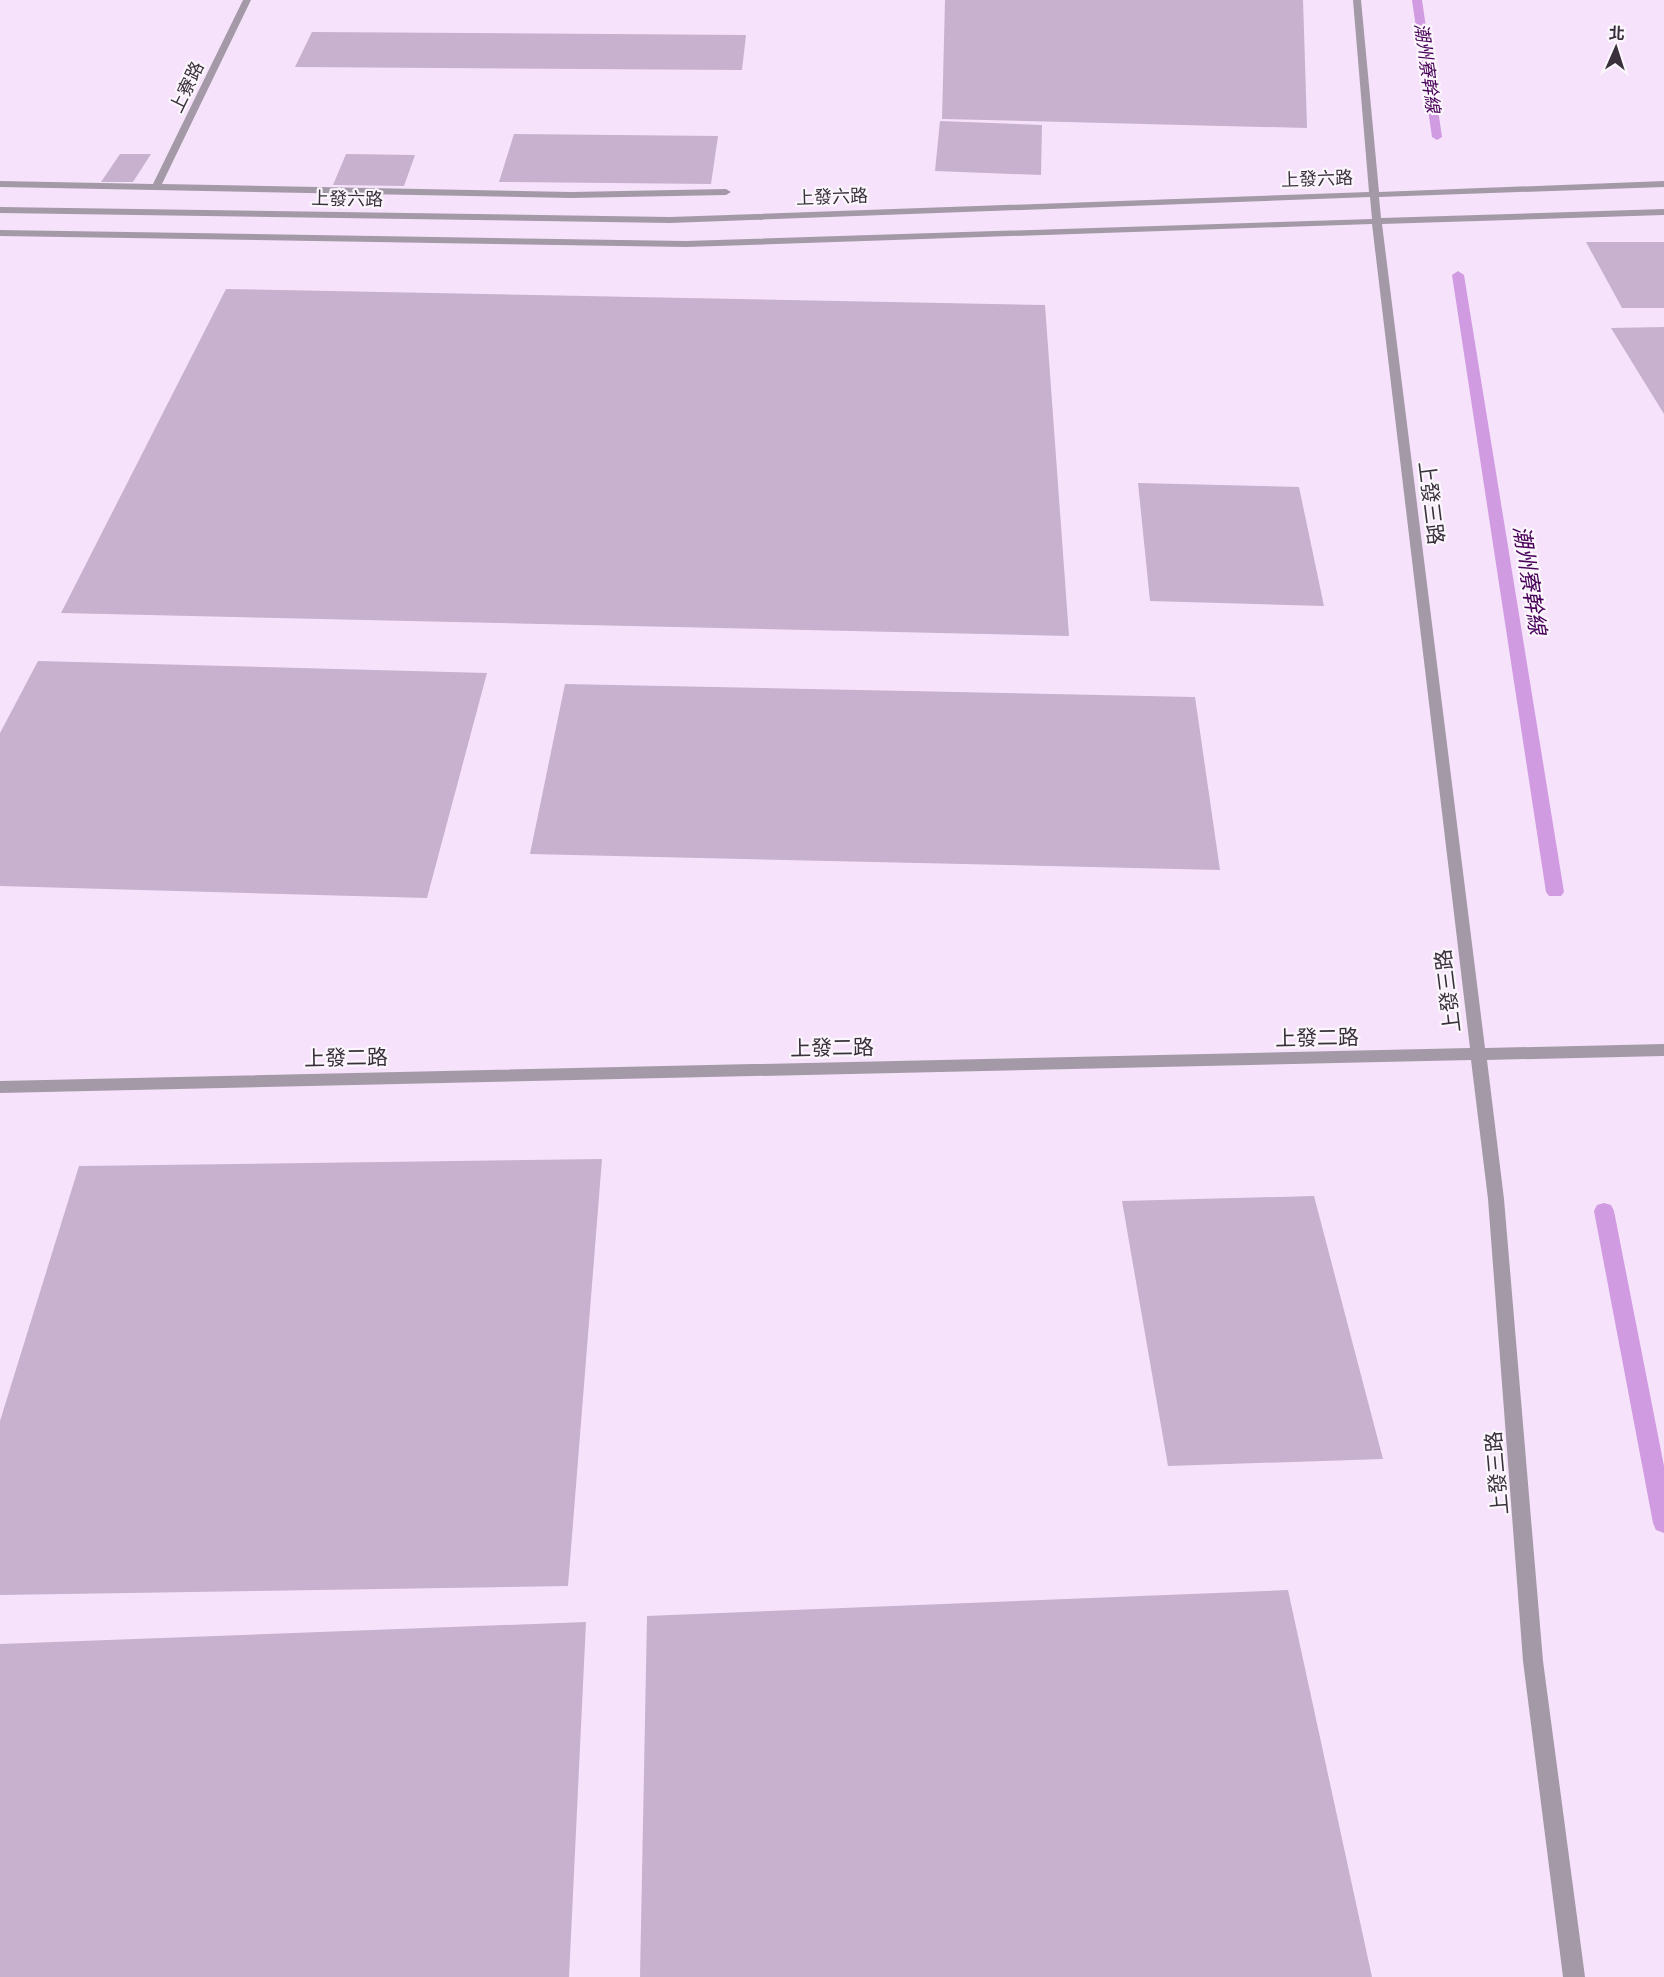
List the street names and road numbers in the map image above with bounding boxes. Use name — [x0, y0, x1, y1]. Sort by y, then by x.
street label: 上寮路 — [163, 57, 209, 116]
street label: 上發六路 — [1281, 165, 1353, 191]
street label: 上發六路 — [796, 183, 868, 209]
street label: 上發六路 — [311, 185, 383, 211]
street label: 上發三路 — [1413, 459, 1451, 546]
street label: 上發三路 — [1428, 948, 1466, 1035]
street label: 上發二路 — [1275, 1022, 1359, 1052]
street label: 上發二路 — [790, 1032, 874, 1062]
street label: 上發二路 — [304, 1042, 388, 1072]
street label: 上發三路 — [1478, 1430, 1514, 1516]

